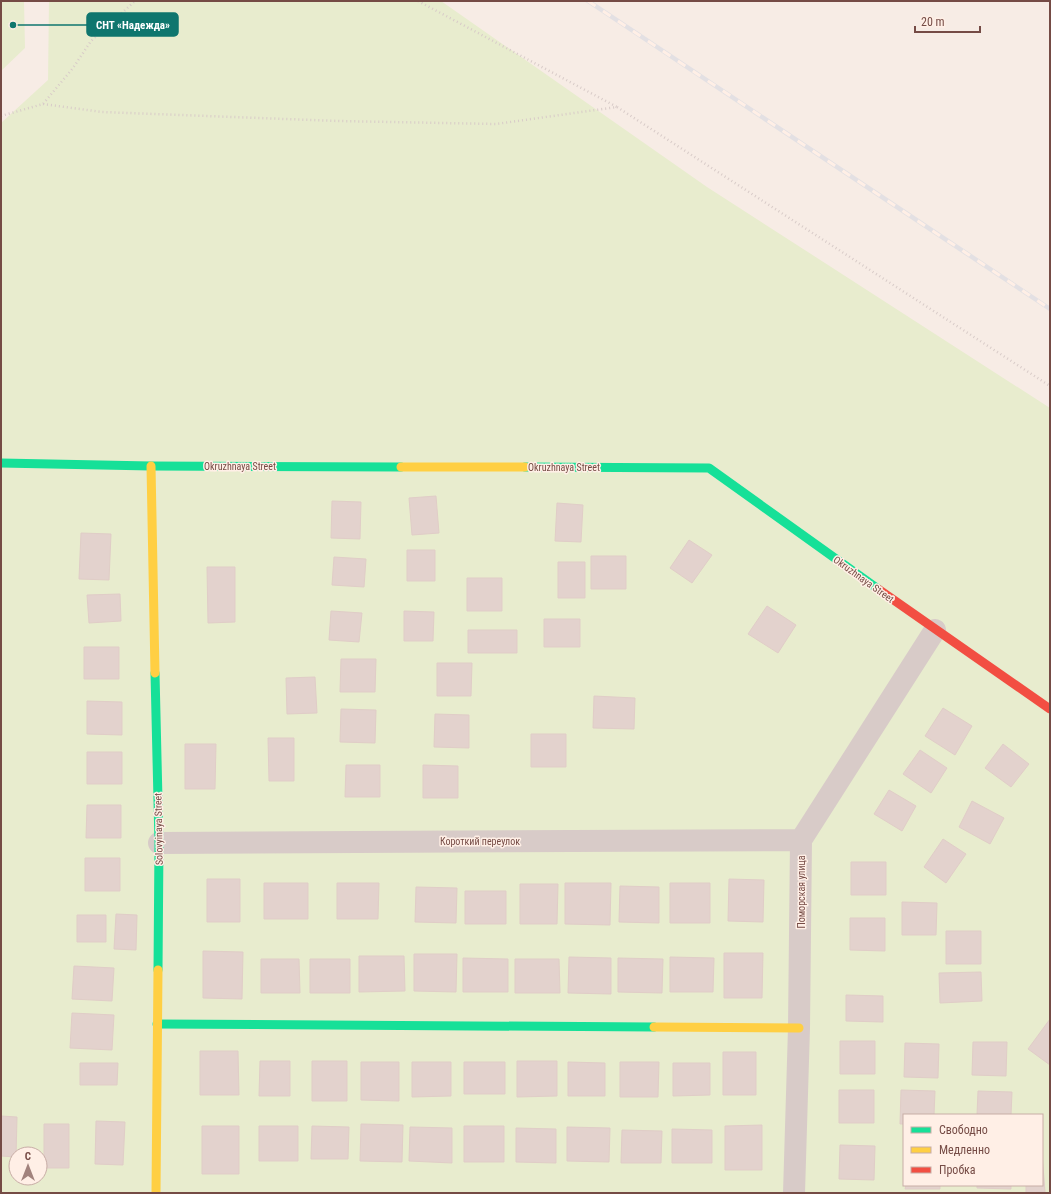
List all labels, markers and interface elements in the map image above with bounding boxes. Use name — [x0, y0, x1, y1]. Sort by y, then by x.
scale bar — [915, 8, 980, 34]
callout: СНТ «Надежда» — [87, 13, 178, 36]
text: 20 m — [921, 15, 945, 29]
text: СНТ «Надежда» — [96, 19, 170, 32]
street label: Okruzhnaya Street — [204, 461, 276, 472]
street label: Okruzhnaya Street — [528, 462, 600, 473]
street label: Okruzhnaya Street — [831, 554, 896, 605]
street label: Solovyinaya Street — [152, 793, 165, 865]
street label: Короткий переулок — [440, 836, 520, 847]
street label: Поморская улица — [796, 855, 807, 929]
legend — [903, 1114, 1043, 1186]
text: Свободно — [939, 1123, 988, 1137]
text: Медленно — [939, 1143, 990, 1157]
north arrow — [8, 1146, 48, 1186]
text: С — [25, 1150, 31, 1163]
text: Пробка — [939, 1163, 976, 1177]

